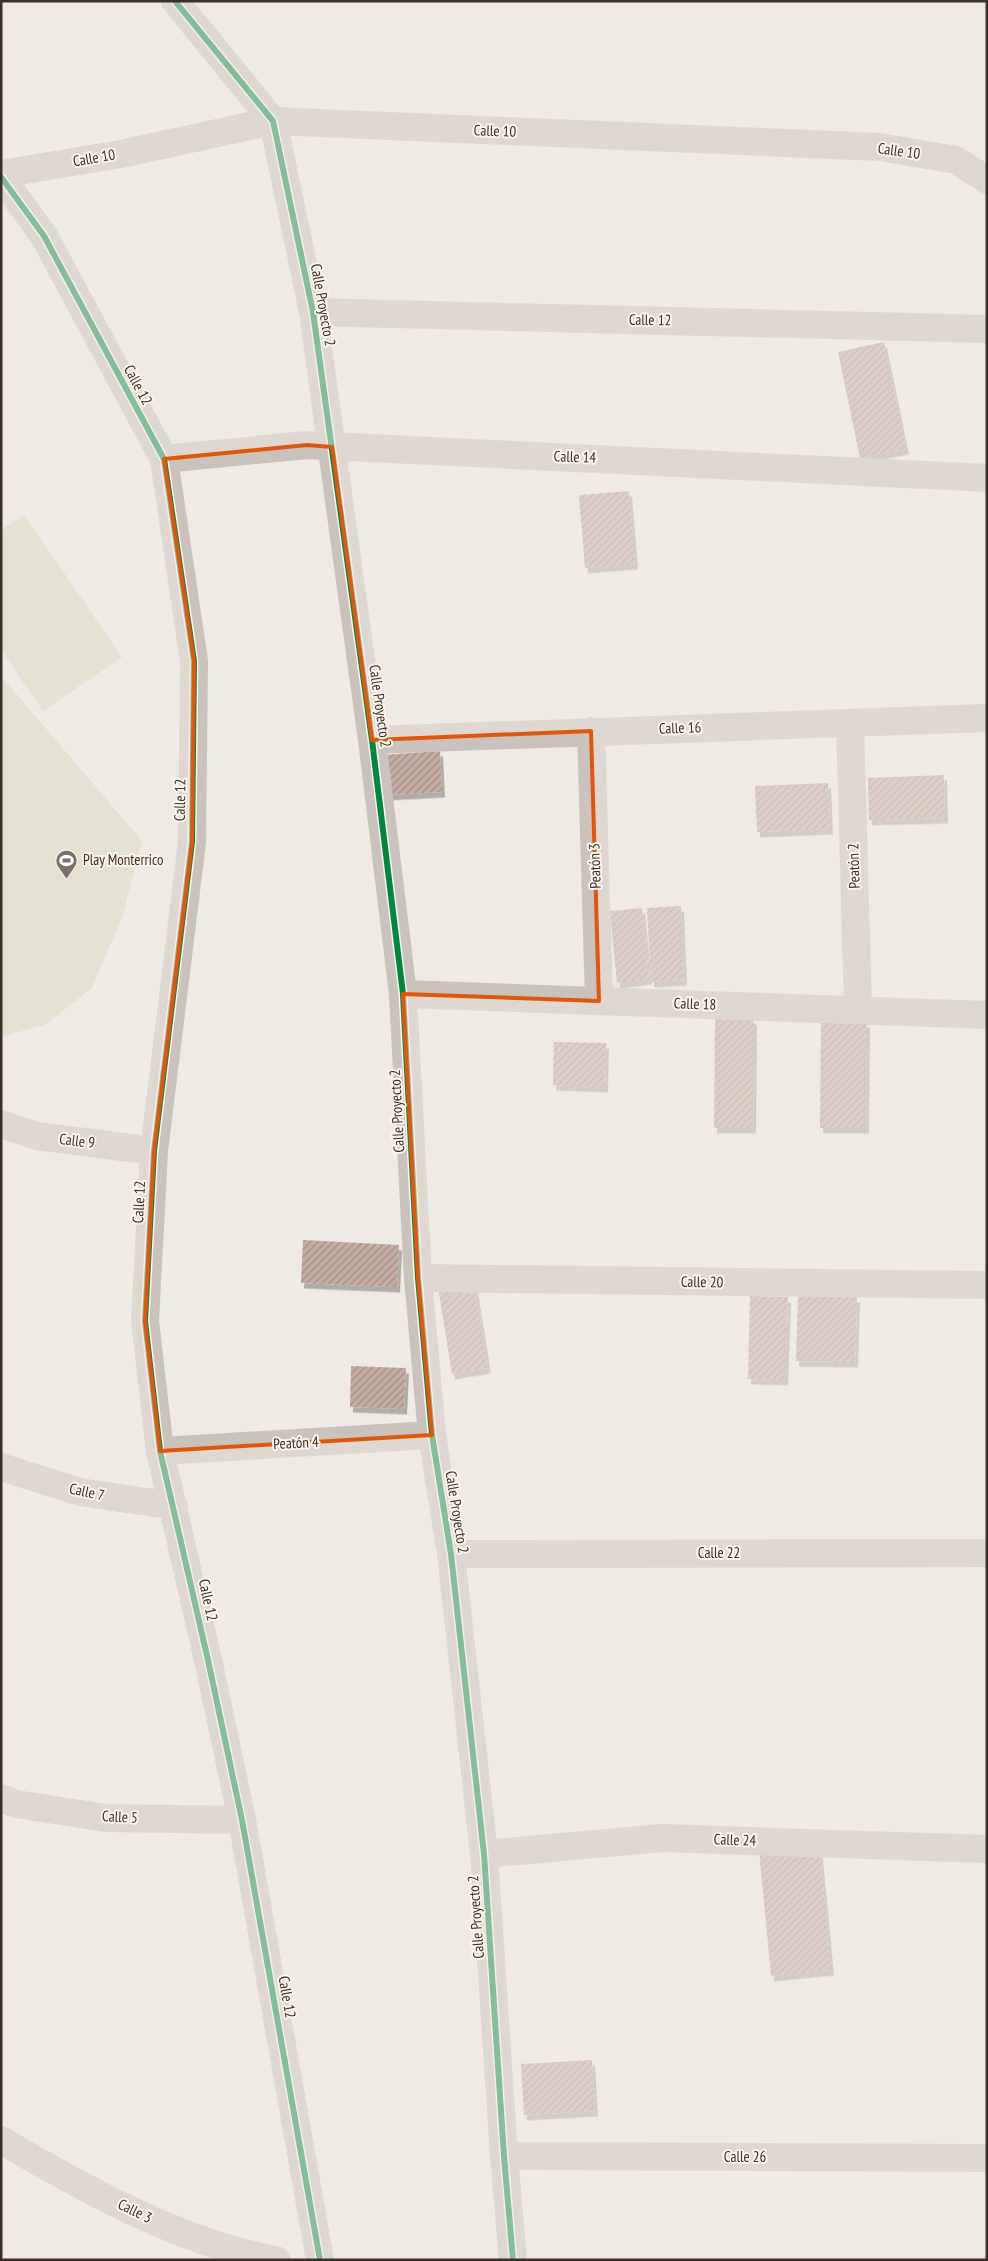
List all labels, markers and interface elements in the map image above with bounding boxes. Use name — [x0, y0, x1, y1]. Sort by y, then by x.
street label: Calle 10 — [473, 120, 517, 141]
street label: Calle 10 — [877, 138, 922, 163]
street label: Calle 10 — [71, 144, 117, 171]
street label: Calle Proyecto 2 — [307, 262, 340, 348]
street label: Calle 12 — [629, 310, 671, 329]
street label: Calle 12 — [120, 362, 157, 408]
street label: Calle 14 — [553, 446, 597, 467]
street label: Calle Proyecto 2 — [365, 663, 396, 749]
street label: Calle 16 — [658, 717, 702, 738]
street label: Calle 12 — [170, 779, 189, 821]
street label: Peatón 3 — [584, 843, 605, 889]
street label: Peatón 2 — [843, 843, 864, 889]
sports icon: Play Monterrico — [55, 848, 79, 879]
place label: Play Monterrico — [83, 850, 164, 869]
street label: Calle 18 — [673, 993, 717, 1014]
street label: Calle Proyecto 2 — [385, 1069, 408, 1153]
street label: Calle 9 — [58, 1129, 96, 1152]
street label: Calle 12 — [128, 1180, 149, 1224]
street label: Calle 20 — [681, 1272, 724, 1291]
street label: Peatón 4 — [273, 1432, 319, 1453]
street label: Calle Proyecto 2 — [442, 1469, 473, 1555]
street label: Calle 7 — [68, 1478, 107, 1505]
street label: Calle 22 — [698, 1543, 740, 1562]
street label: Calle 12 — [195, 1577, 222, 1623]
street label: Calle 5 — [102, 1806, 138, 1827]
street label: Calle 24 — [713, 1829, 757, 1850]
street label: Calle Proyecto 2 — [463, 1875, 488, 1959]
street label: Calle 12 — [274, 1974, 301, 2020]
street label: Calle 26 — [724, 2147, 767, 2166]
street label: Calle 3 — [115, 2194, 155, 2227]

